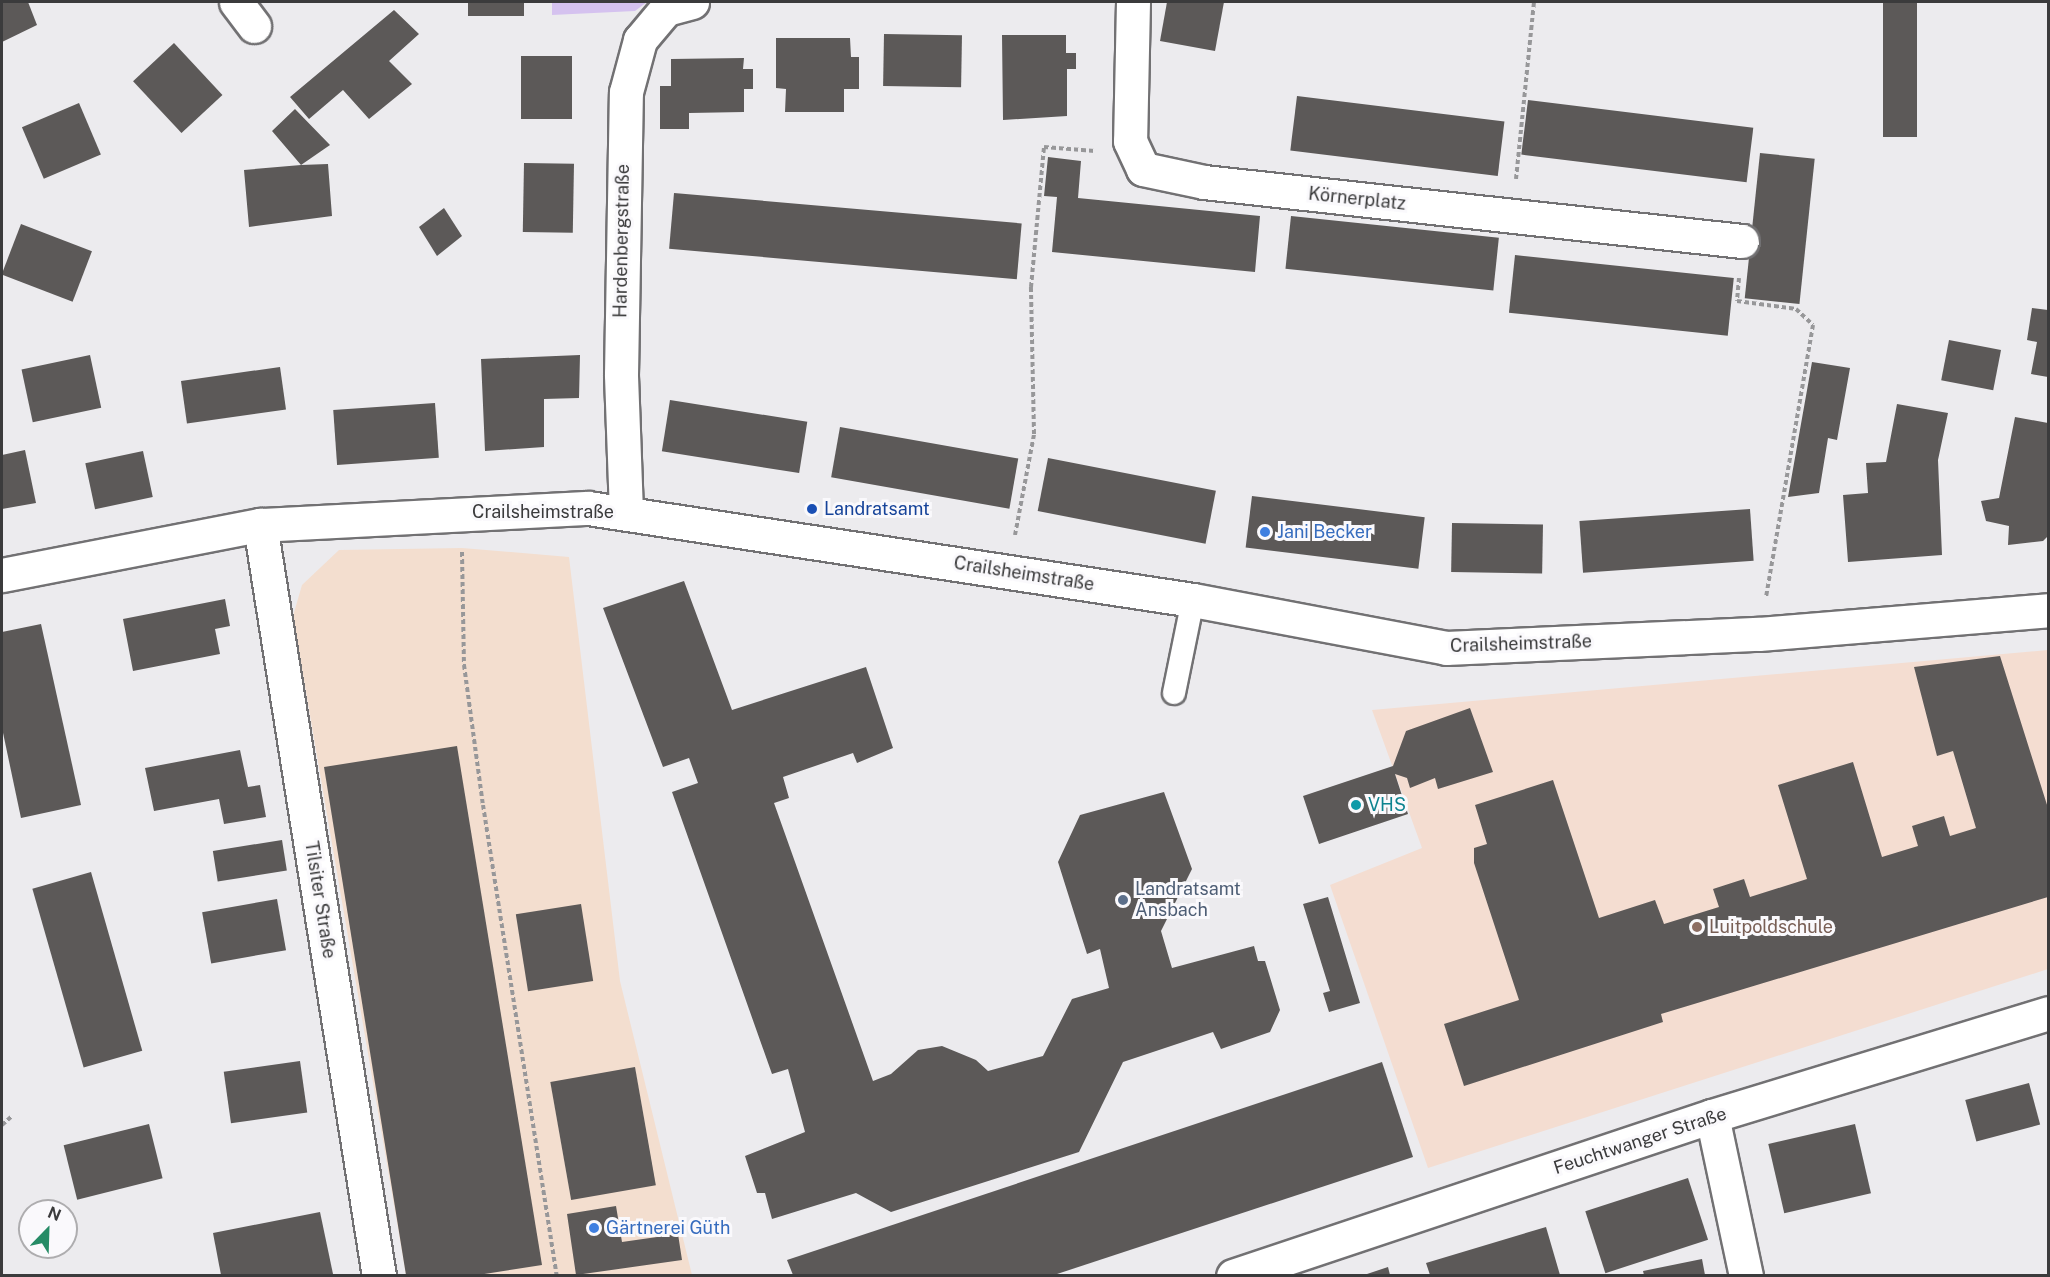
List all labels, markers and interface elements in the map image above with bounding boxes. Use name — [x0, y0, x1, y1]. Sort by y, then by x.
street label: Hardenbergstraße — [610, 164, 634, 318]
street label: Körnerplatz — [1307, 183, 1407, 215]
place label: Landratsamt — [824, 498, 930, 520]
street label: Crailsheimstraße — [472, 501, 614, 523]
marker: Landratsamt — [805, 502, 819, 516]
place label: Jani Becker — [1277, 521, 1372, 543]
marker: Jani Becker — [1258, 525, 1272, 539]
street label: Crailsheimstraße — [952, 552, 1096, 596]
street label: Crailsheimstraße — [1450, 631, 1592, 657]
place label: VHS — [1368, 794, 1406, 816]
marker: VHS — [1349, 798, 1363, 812]
street label: Tilsiter Straße — [300, 840, 340, 960]
place label: Landratsamt Ansbach — [1135, 879, 1241, 922]
marker: Landratsamt Ansbach — [1116, 893, 1130, 907]
place label: Luitpoldschule — [1709, 916, 1833, 938]
marker: Luitpoldschule — [1690, 920, 1704, 934]
street label: Feuchtwanger Straße — [1551, 1103, 1729, 1179]
north arrow — [18, 1199, 78, 1259]
text: N — [45, 1203, 64, 1225]
place label: Gärtnerei Güth — [606, 1217, 730, 1239]
marker: Gärtnerei Güth — [587, 1221, 601, 1235]

